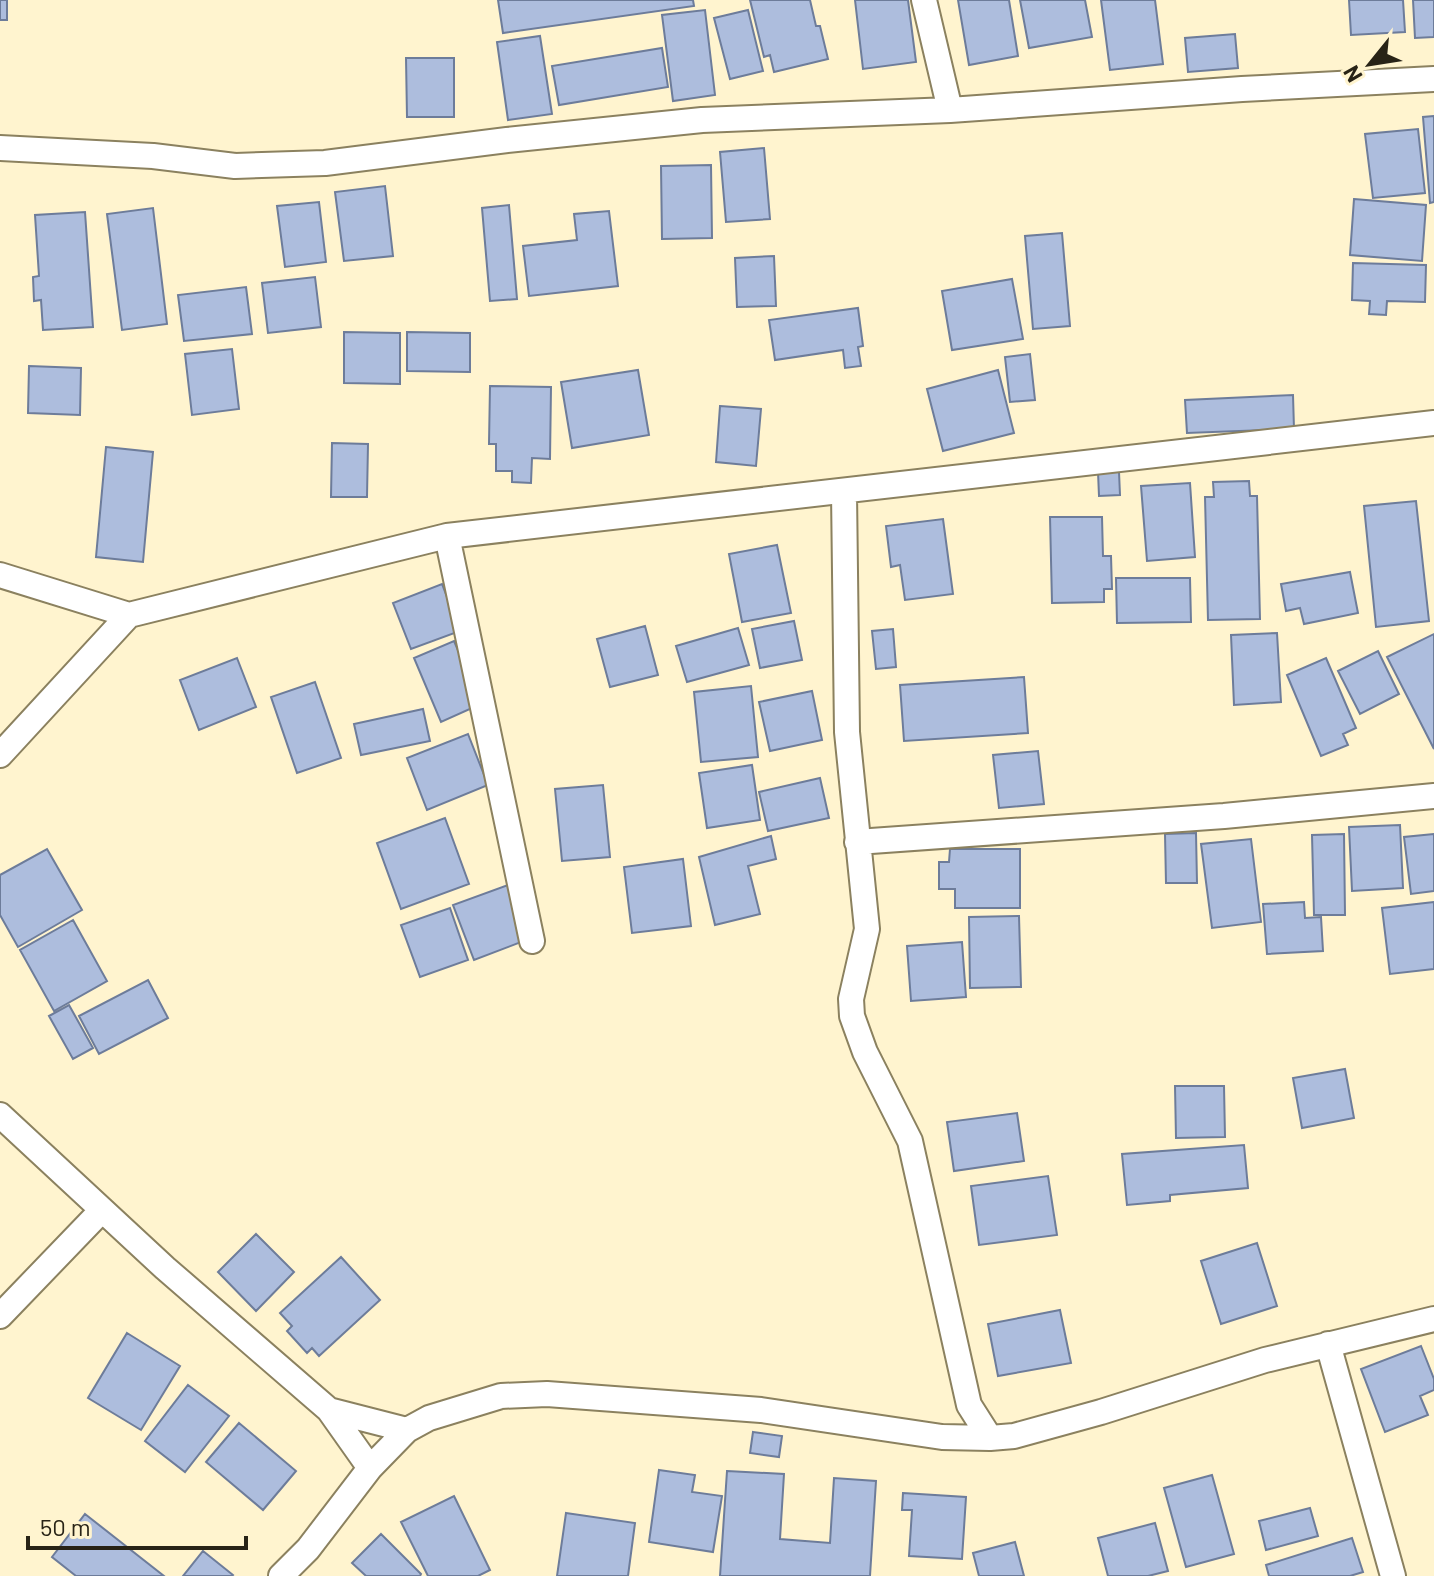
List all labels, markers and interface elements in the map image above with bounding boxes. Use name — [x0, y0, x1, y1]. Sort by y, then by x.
north arrow — [1330, 24, 1410, 104]
text: N — [1337, 62, 1367, 87]
scale bar — [28, 1500, 246, 1550]
text: 50 m — [40, 1512, 91, 1541]

